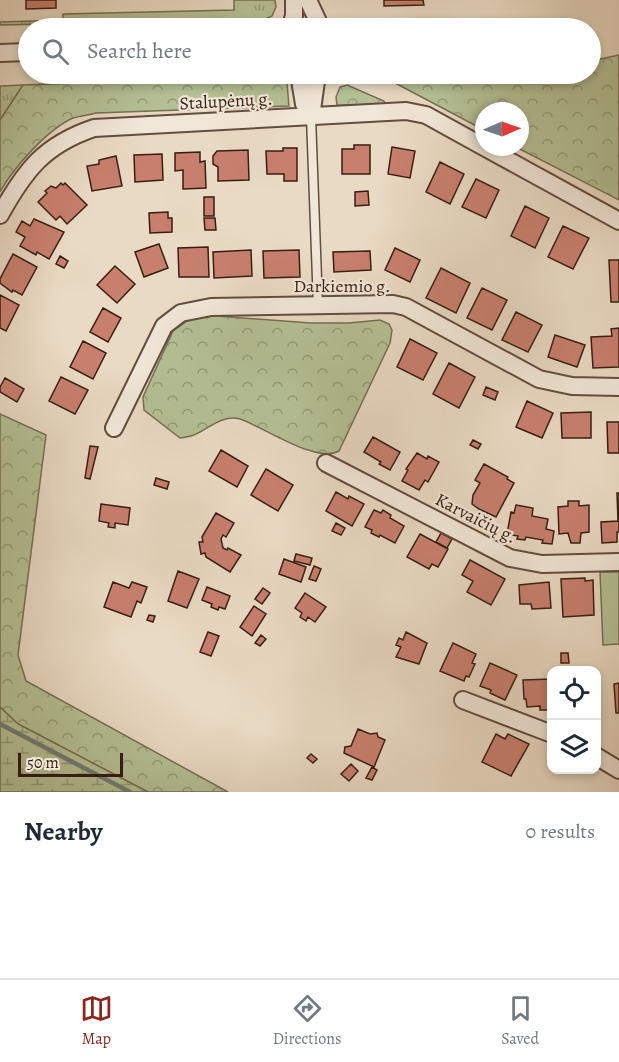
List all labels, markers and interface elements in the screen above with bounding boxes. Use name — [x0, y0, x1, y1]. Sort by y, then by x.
search box — [18, 18, 601, 84]
icon: search — [39, 35, 72, 68]
text: Search here — [87, 36, 192, 66]
street label: Stalupėnų g. — [179, 87, 273, 115]
north arrow — [475, 102, 529, 156]
street label: Darkiemio g. — [293, 274, 391, 298]
street label: Karvaičių g. — [431, 487, 521, 549]
map controls — [547, 666, 601, 774]
button: locate — [547, 666, 601, 720]
button: layers — [547, 720, 601, 774]
scale bar — [18, 750, 123, 778]
text: 50 m — [27, 752, 59, 774]
text: Nearby — [24, 814, 103, 849]
text: 0 results — [526, 818, 595, 845]
tab: Map — [80, 992, 113, 1050]
tab: Directions — [273, 992, 341, 1050]
tab: Saved — [501, 992, 539, 1050]

